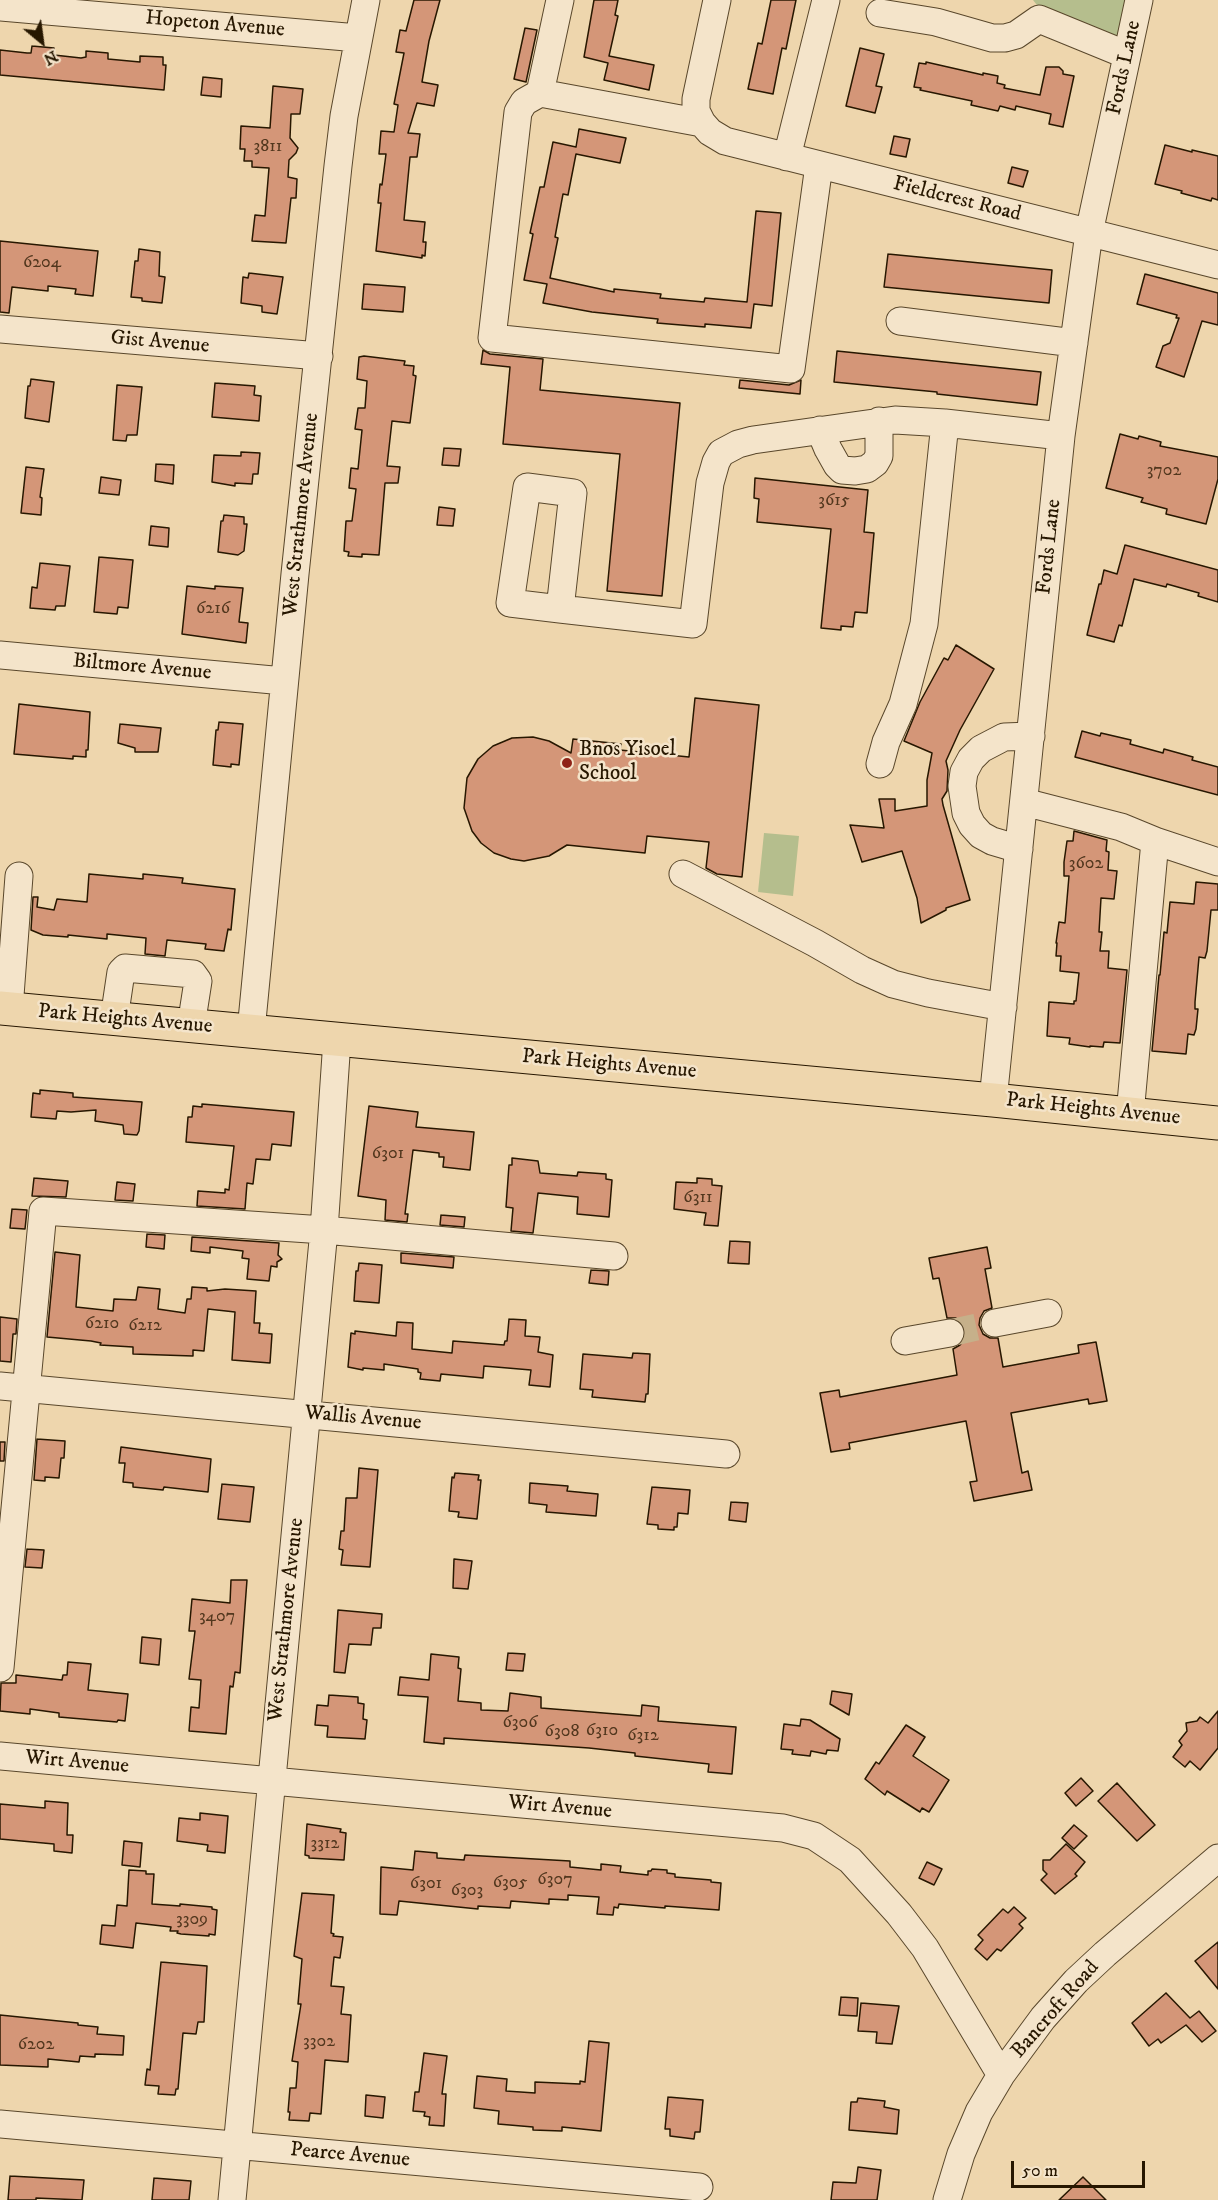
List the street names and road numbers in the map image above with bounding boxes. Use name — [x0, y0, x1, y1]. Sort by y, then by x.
street label: Hopeton Avenue — [144, 6, 286, 44]
street label: Fords Lane — [1103, 19, 1147, 117]
street label: Fieldcrest Road — [890, 172, 1024, 228]
street label: Gist Avenue — [110, 326, 210, 360]
street label: West Strathmore Avenue — [279, 412, 325, 618]
street label: Fords Lane — [1032, 498, 1068, 596]
street label: Biltmore Avenue — [72, 649, 212, 687]
street label: Park Heights Avenue — [37, 1000, 213, 1040]
street label: Park Heights Avenue — [521, 1045, 697, 1085]
street label: Park Heights Avenue — [1005, 1088, 1181, 1132]
street label: Wallis Avenue — [304, 1401, 422, 1437]
street label: West Strathmore Avenue — [264, 1517, 310, 1723]
street label: Wirt Avenue — [24, 1746, 130, 1780]
street label: Wirt Avenue — [507, 1791, 613, 1825]
street label: Bancroft Road — [1007, 1956, 1105, 2064]
street label: Pearce Avenue — [289, 2138, 411, 2174]

